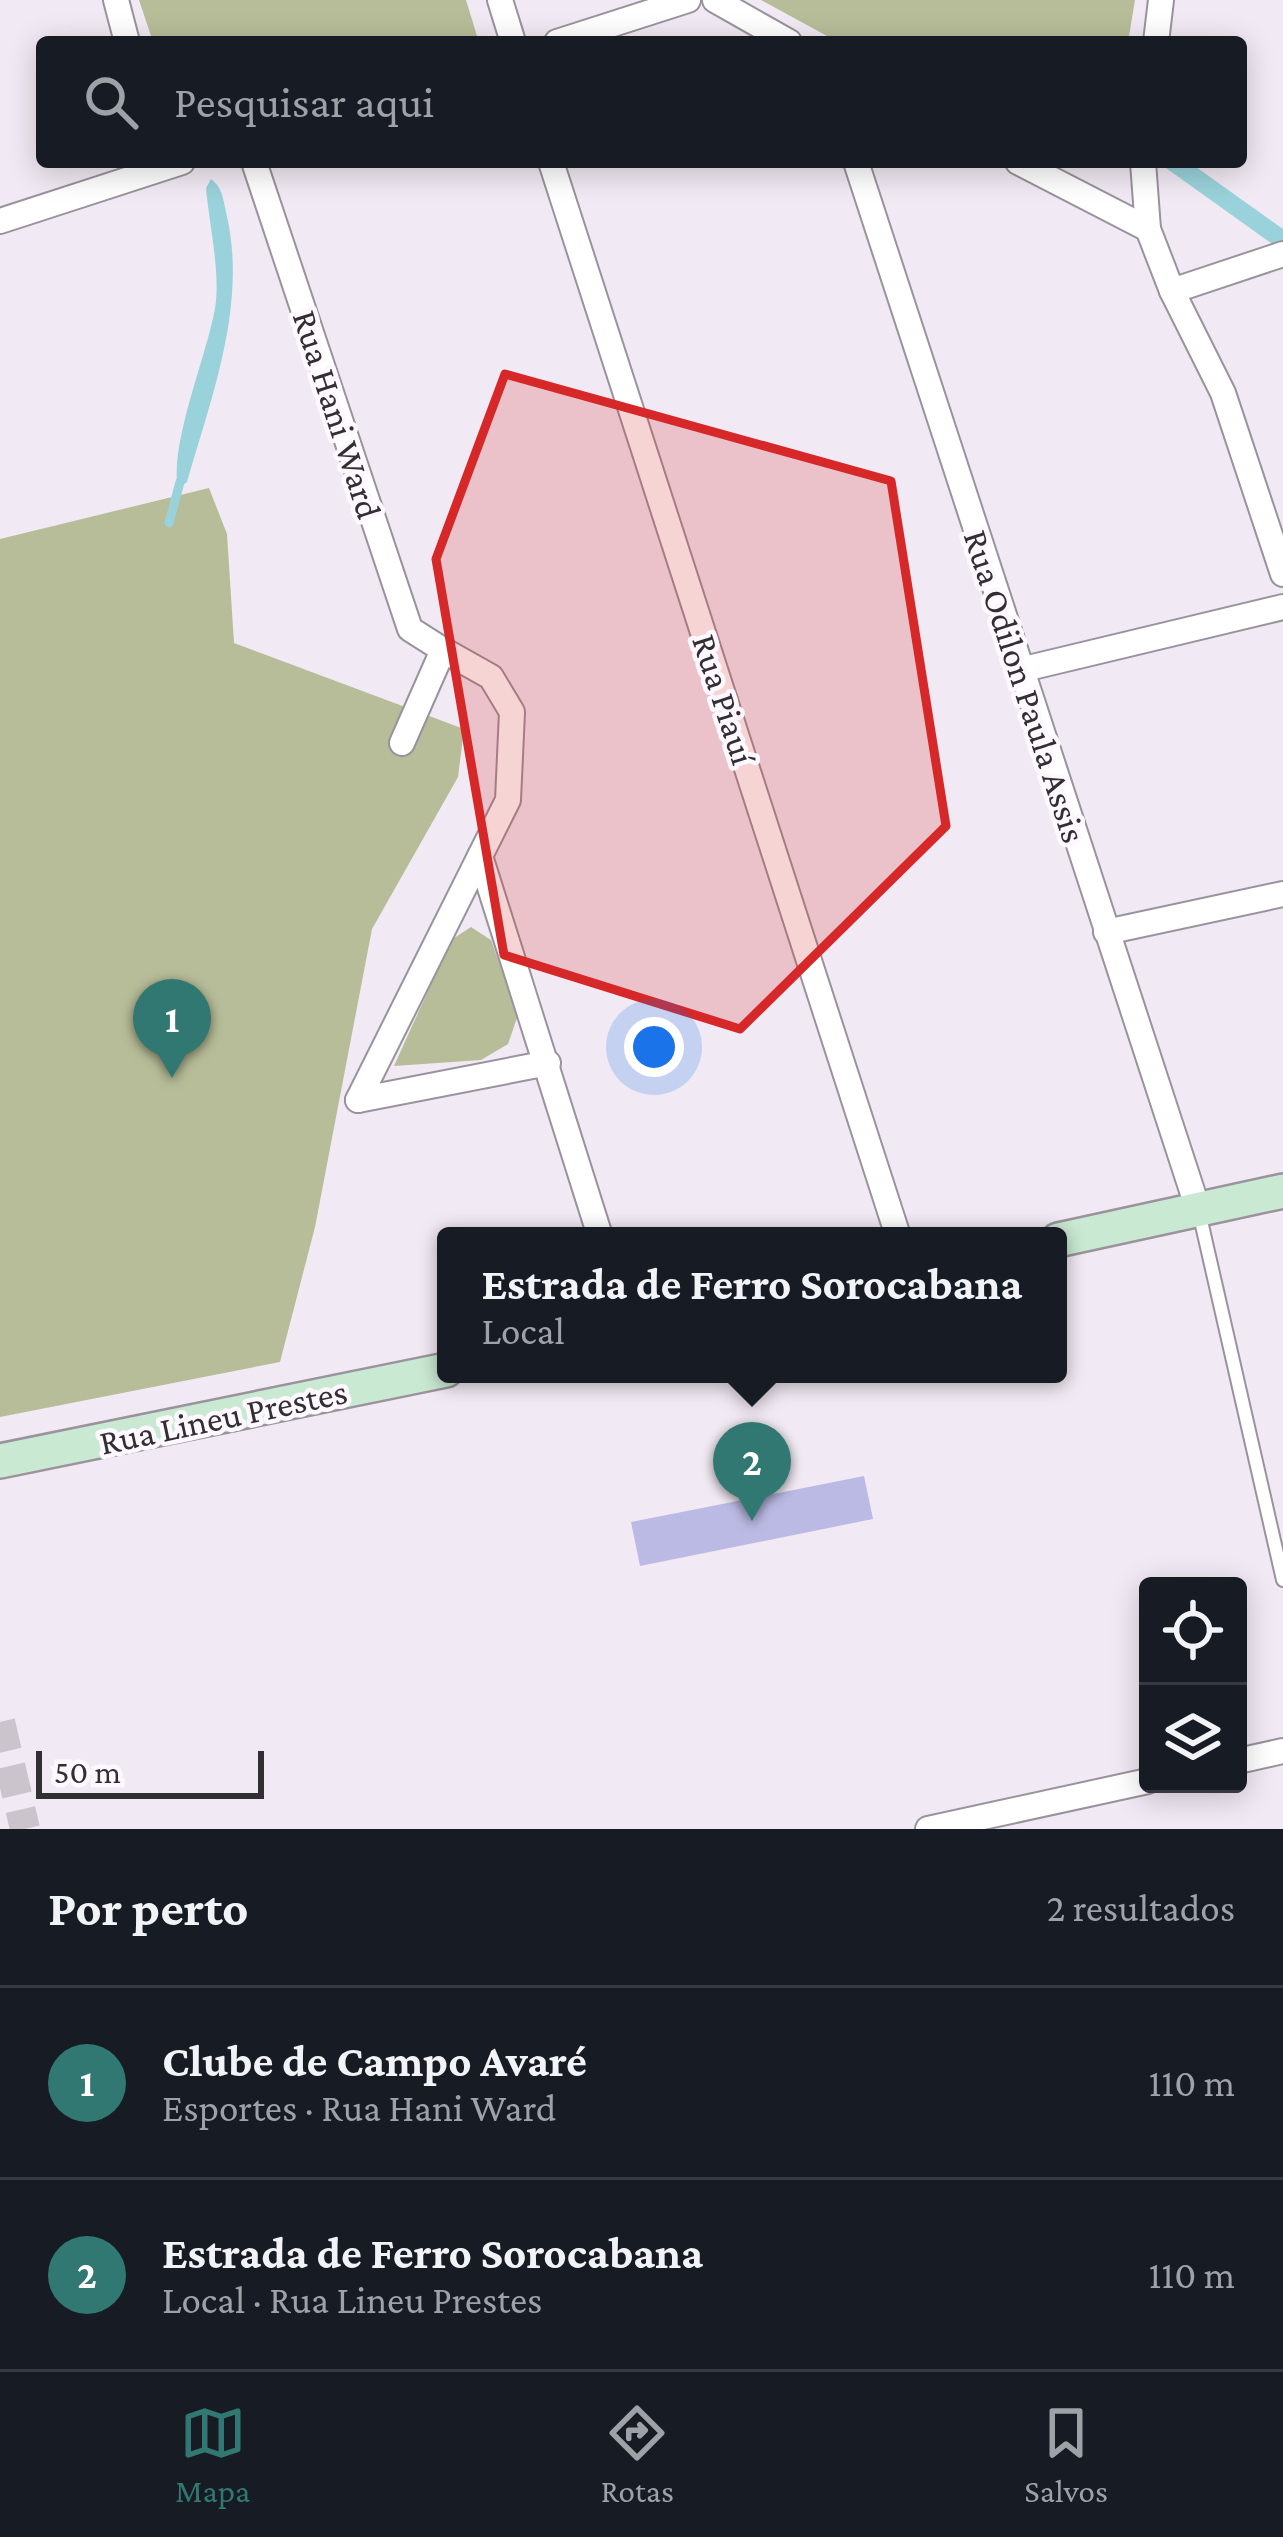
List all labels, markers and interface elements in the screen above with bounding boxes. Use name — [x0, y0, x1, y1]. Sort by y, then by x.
search box — [36, 36, 1247, 168]
icon: search — [78, 69, 144, 135]
text: Pesquisar aqui — [174, 77, 434, 127]
street label: Rua Hani Ward — [285, 305, 390, 524]
street label: Rua Odilon Paula Assis — [956, 525, 1094, 848]
street label: Rua Piauí — [684, 629, 764, 771]
pin: 1 — [133, 979, 211, 1078]
your location — [624, 1017, 684, 1077]
popup — [437, 1227, 1067, 1383]
text: Estrada de Ferro Sorocabana — [481, 1259, 1023, 1309]
text: Local — [481, 1309, 565, 1352]
street label: Rua Lineu Prestes — [96, 1371, 351, 1463]
pin: 2 — [713, 1422, 791, 1521]
map controls — [1139, 1577, 1247, 1793]
button: locate — [1139, 1577, 1247, 1685]
button: layers — [1139, 1685, 1247, 1793]
scale bar — [36, 1745, 264, 1798]
text: 50 m — [54, 1753, 121, 1790]
text: Por perto — [48, 1879, 249, 1936]
text: 2 resultados — [1047, 1886, 1235, 1929]
text: Clube de Campo Avaré — [162, 2036, 587, 2086]
text: 1 — [80, 2061, 94, 2104]
text: 110 m — [1148, 2061, 1235, 2104]
text: Esportes · Rua Hani Ward — [162, 2086, 556, 2129]
text: Estrada de Ferro Sorocabana — [162, 2228, 703, 2278]
text: 2 — [77, 2253, 97, 2296]
text: 110 m — [1148, 2253, 1235, 2296]
text: Local · Rua Lineu Prestes — [162, 2278, 542, 2321]
tab: Mapa — [175, 2400, 250, 2509]
tab: Rotas — [601, 2400, 674, 2509]
tab: Salvos — [1024, 2400, 1108, 2509]

